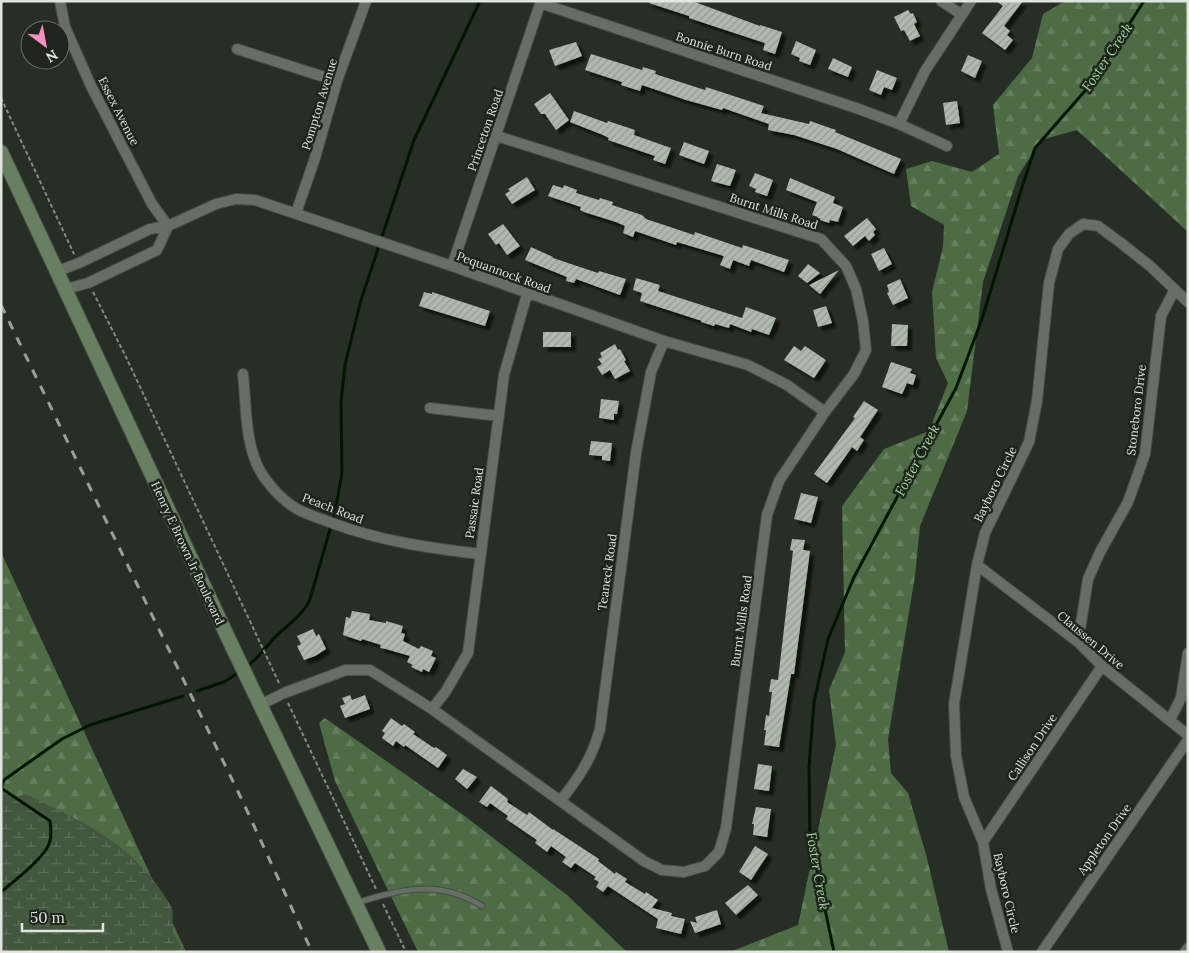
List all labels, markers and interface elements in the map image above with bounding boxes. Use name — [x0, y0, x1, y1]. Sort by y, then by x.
water label: Foster Creek — [1078, 19, 1136, 95]
north arrow — [20, 20, 70, 70]
street label: Bonnie Burn Road — [674, 28, 774, 74]
text: N — [42, 46, 61, 67]
street label: Pompton Avenue — [298, 56, 340, 152]
street label: Essex Avenue — [95, 74, 143, 148]
street label: Princeton Road — [464, 87, 506, 173]
street label: Burnt Mills Road — [728, 190, 820, 232]
street label: Pequannock Road — [455, 248, 553, 296]
street label: Stoneboro Drive — [1123, 363, 1149, 456]
water label: Foster Creek — [891, 421, 943, 499]
street label: Bayboro Circle — [970, 443, 1020, 524]
street label: Passaic Road — [462, 467, 486, 539]
street label: Henry E Brown Jr Boulevard — [148, 479, 228, 627]
street label: Peach Road — [300, 489, 366, 527]
street label: Teaneck Road — [594, 533, 620, 611]
street label: Burnt Mills Road — [727, 574, 755, 668]
street label: Claussen Drive — [1054, 608, 1128, 673]
street label: Callison Drive — [1004, 710, 1060, 783]
street label: Appleton Drive — [1073, 800, 1134, 878]
water label: Foster Creek — [802, 831, 834, 911]
street label: Bayboro Circle — [990, 851, 1024, 935]
scale bar — [22, 900, 104, 932]
text: 50 m — [30, 908, 65, 927]

